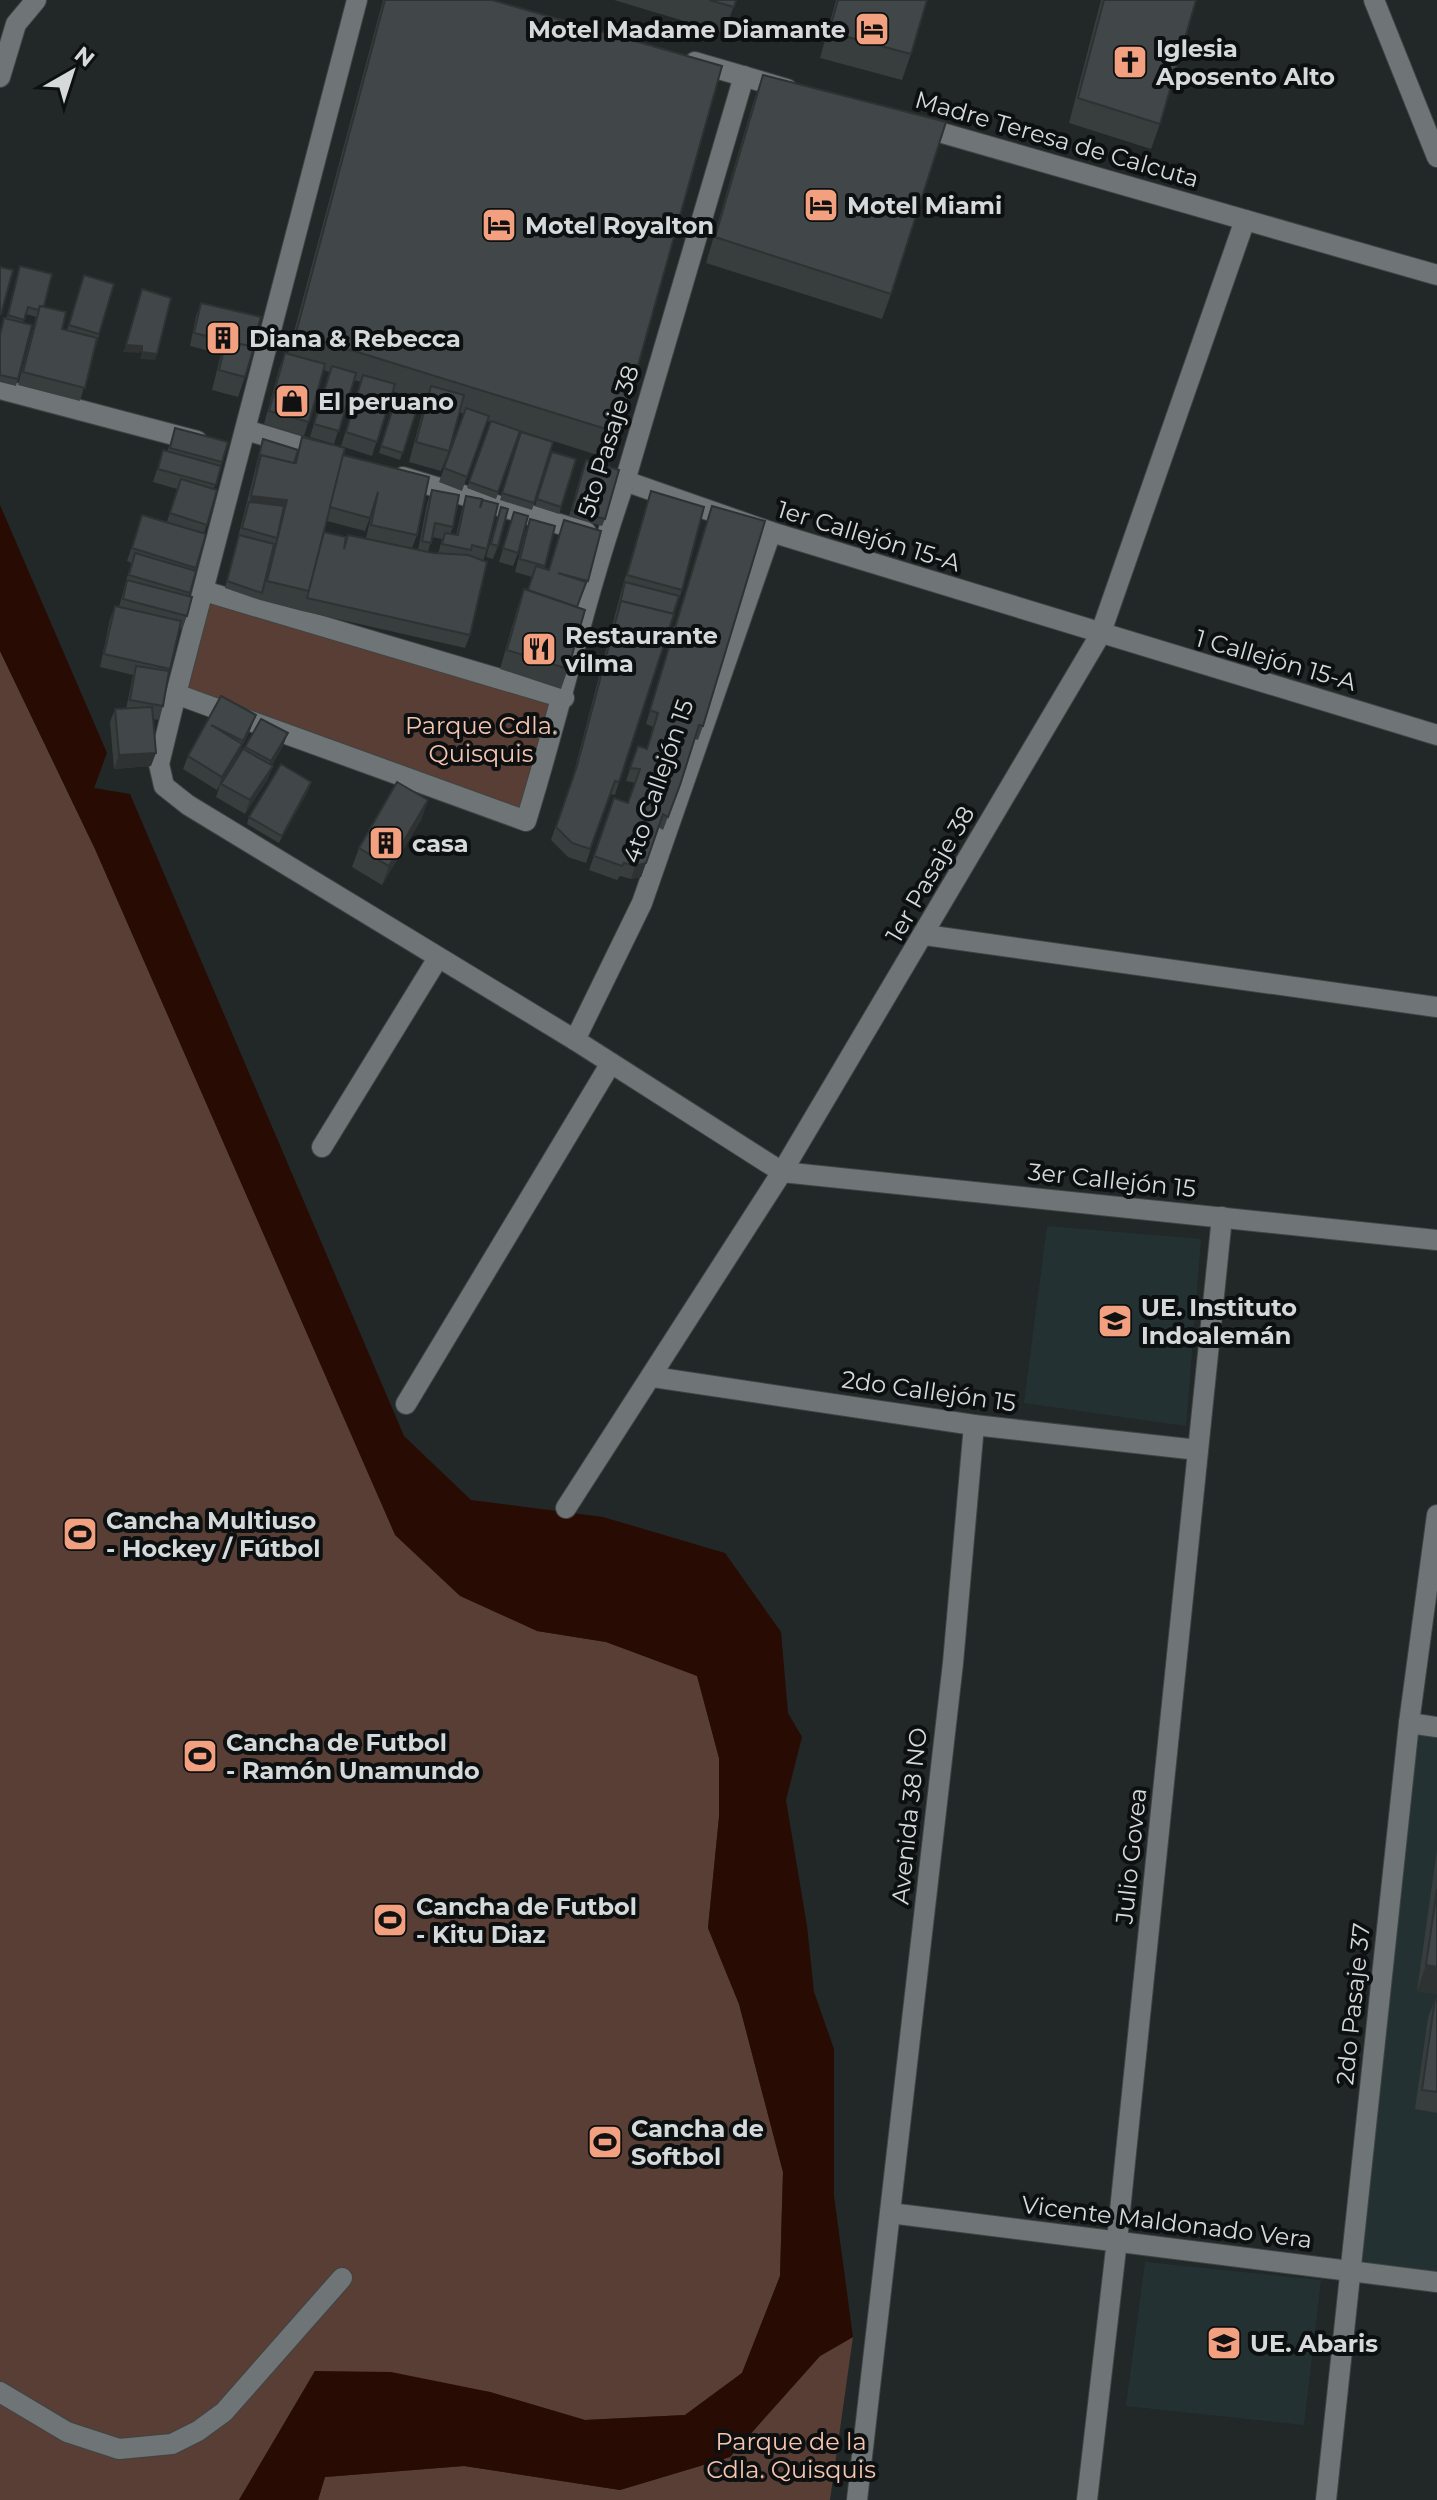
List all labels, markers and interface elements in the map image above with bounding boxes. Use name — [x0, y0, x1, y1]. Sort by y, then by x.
hotel icon: Motel Madame Diamante — [853, 10, 891, 48]
place label: Motel Madame Diamante — [528, 15, 846, 44]
north arrow — [32, 32, 112, 112]
place label: Iglesia Aposento Alto — [1155, 34, 1335, 91]
text: N — [69, 41, 100, 73]
church icon: Iglesia Aposento Alto — [1111, 43, 1149, 81]
street label: Madre Teresa de Calcuta — [912, 85, 1202, 193]
hotel icon: Motel Miami — [802, 186, 840, 224]
place label: Motel Miami — [847, 191, 1002, 220]
hotel icon: Motel Royalton — [480, 206, 518, 244]
place label: Motel Royalton — [525, 211, 714, 240]
building icon: Diana & Rebecca — [204, 319, 242, 357]
place label: Diana & Rebecca — [249, 324, 461, 353]
street label: 5to Pasaje 38 — [571, 362, 645, 520]
shop icon: El peruano — [273, 382, 311, 420]
place label: El peruano — [318, 387, 454, 416]
street label: 1er Callejón 15-A — [774, 494, 965, 578]
place label: Restaurante vilma — [564, 621, 718, 678]
street label: 1 Callejón 15-A — [1192, 623, 1360, 697]
restaurant icon: Restaurante vilma — [520, 630, 558, 668]
street label: 4to Callejón 15 — [616, 695, 700, 867]
park label: Parque Cdla. Quisquis — [405, 711, 557, 768]
street label: 1er Pasaje 38 — [879, 801, 981, 947]
building icon: casa — [367, 824, 405, 862]
place label: casa — [412, 829, 469, 858]
street label: 3er Callejón 15 — [1027, 1157, 1197, 1203]
place label: UE. Instituto Indoalemán — [1141, 1293, 1297, 1350]
school or university icon: UE. Instituto Indoalemán — [1096, 1302, 1134, 1340]
street label: 2do Callejón 15 — [840, 1364, 1018, 1418]
place label: Cancha Multiuso - Hockey / Fútbol — [106, 1506, 320, 1563]
sports icon: Cancha Multiuso - Hockey / Fútbol — [61, 1515, 99, 1553]
street label: Avenida 38 NO — [885, 1726, 933, 1906]
place label: Cancha de Futbol - Ramón Unamundo — [226, 1728, 480, 1785]
sports icon: Cancha de Futbol - Ramón Unamundo — [181, 1737, 219, 1775]
street label: Julio Govea — [1109, 1787, 1153, 1926]
place label: Cancha de Futbol - Kitu Diaz — [416, 1892, 637, 1949]
sports icon: Cancha de Futbol - Kitu Diaz — [371, 1901, 409, 1939]
street label: 2do Pasaje 37 — [1330, 1922, 1376, 2086]
place label: Cancha de Softbol — [631, 2114, 764, 2171]
sports icon: Cancha de Softbol — [586, 2123, 624, 2161]
street label: Vicente Maldonado Vera — [1020, 2190, 1314, 2254]
school or university icon: UE. Abaris — [1205, 2324, 1243, 2362]
place label: UE. Abaris — [1250, 2329, 1378, 2358]
park label: Parque de la Cdla. Quisquis — [706, 2427, 876, 2484]

